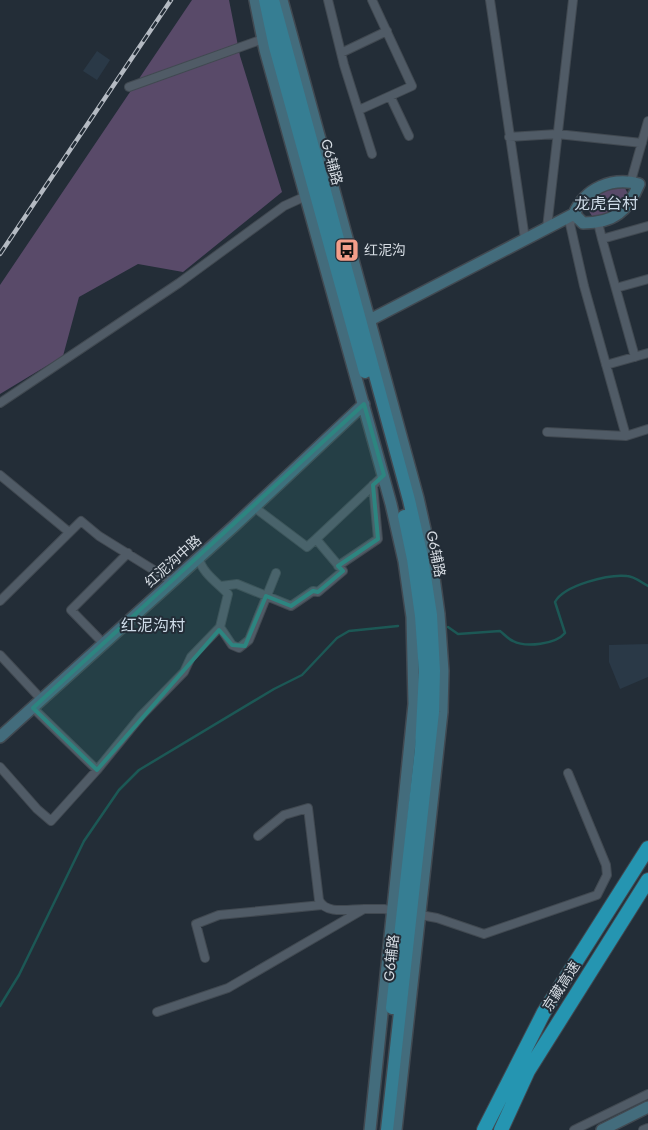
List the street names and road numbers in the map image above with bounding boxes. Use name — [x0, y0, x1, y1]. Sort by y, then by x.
street label: G6辅路 — [316, 137, 348, 187]
street label: G6辅路 — [422, 529, 450, 579]
street label: 红泥沟中路 — [140, 530, 206, 592]
street label: G6辅路 — [379, 934, 403, 982]
street label: 京藏高速 — [537, 957, 585, 1015]

